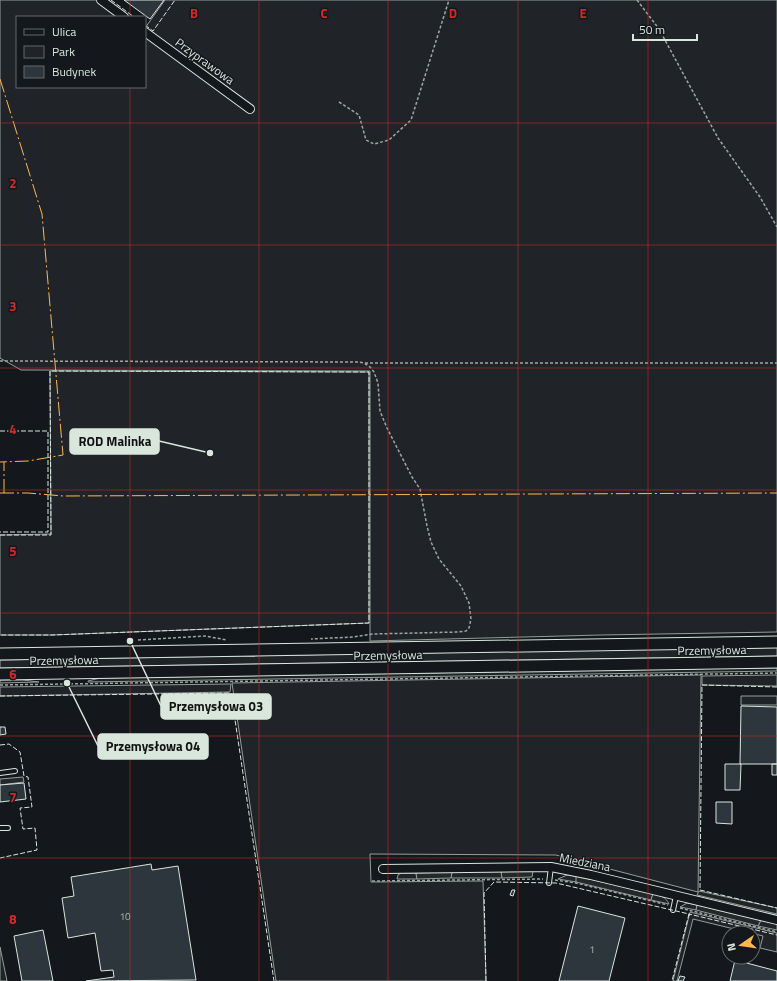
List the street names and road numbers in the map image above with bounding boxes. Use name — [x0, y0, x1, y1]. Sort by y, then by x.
street label: Przyprawowa — [171, 33, 239, 89]
street label: Przemysłowa — [677, 640, 747, 660]
street label: Przemysłowa — [353, 645, 423, 665]
street label: Przemysłowa — [29, 650, 99, 670]
street label: Miedziana — [558, 848, 612, 876]

